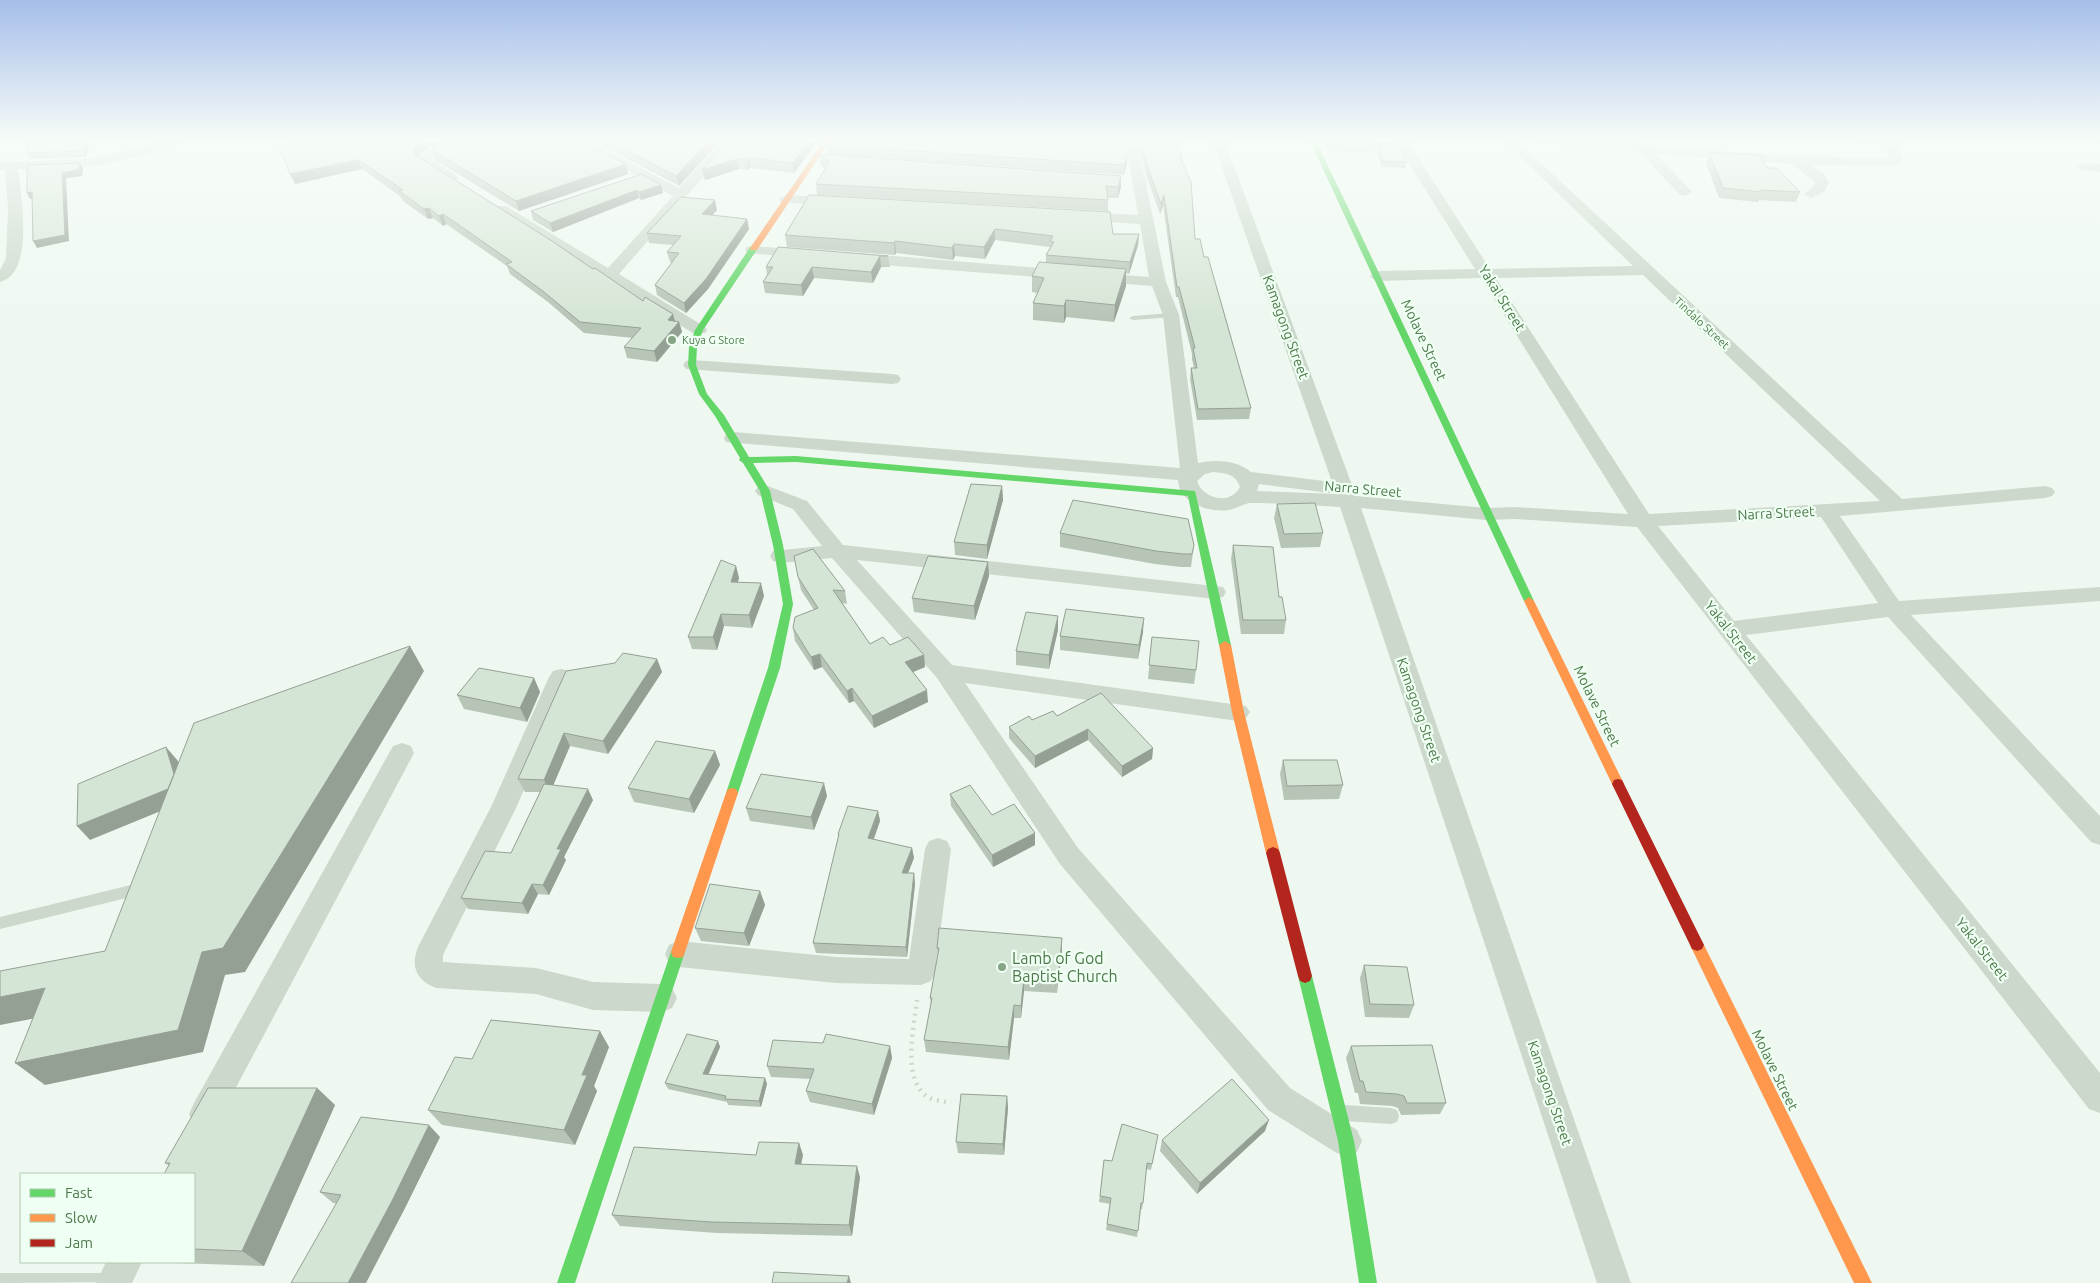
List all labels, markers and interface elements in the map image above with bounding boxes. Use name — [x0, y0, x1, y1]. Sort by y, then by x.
street label: Yakal Street — [1475, 262, 1529, 334]
street label: Kamagong Street — [1260, 273, 1312, 382]
street label: Tindalo Street — [1672, 295, 1732, 352]
street label: Molave Street — [1398, 297, 1450, 384]
marker: Kuya G Store — [666, 334, 678, 346]
place label: Kuya G Store — [682, 334, 745, 346]
street label: Narra Street — [1324, 478, 1403, 500]
street label: Narra Street — [1737, 503, 1816, 523]
street label: Yakal Street — [1702, 598, 1761, 667]
street label: Kamagong Street — [1394, 656, 1445, 765]
street label: Molave Street — [1571, 663, 1624, 750]
street label: Yakal Street — [1953, 915, 2012, 984]
place label: Lamb of God Baptist Church — [1012, 949, 1118, 985]
marker: Lamb of God Baptist Church — [996, 961, 1008, 973]
street label: Molave Street — [1749, 1027, 1802, 1114]
street label: Kamagong Street — [1525, 1039, 1576, 1148]
legend — [20, 1173, 195, 1263]
text: Fast — [65, 1184, 93, 1201]
text: Slow — [65, 1209, 98, 1226]
text: Jam — [65, 1234, 93, 1251]

